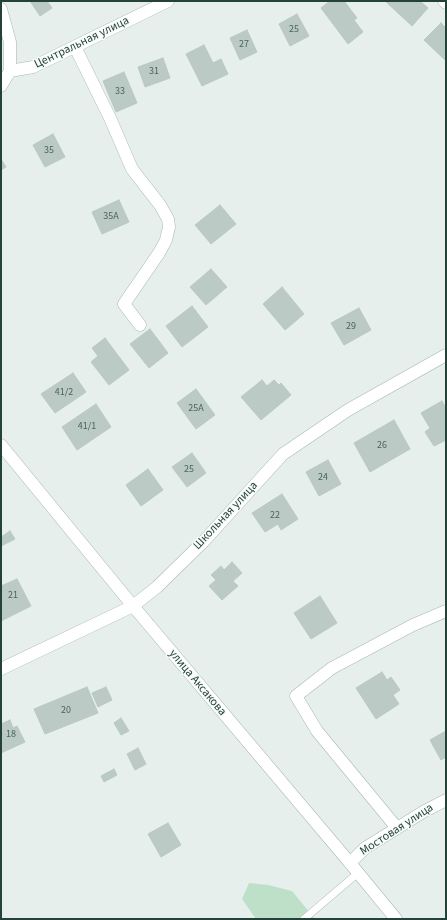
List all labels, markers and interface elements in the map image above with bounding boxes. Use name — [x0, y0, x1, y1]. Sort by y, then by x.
street label: Центральная улица — [32, 14, 132, 72]
house number: 25 — [289, 24, 299, 36]
house number: 27 — [239, 39, 249, 51]
house number: 31 — [149, 66, 159, 78]
house number: 33 — [115, 86, 125, 98]
house number: 35 — [44, 145, 54, 157]
house number: 35А — [103, 211, 119, 223]
house number: 29 — [346, 321, 356, 333]
house number: 41/2 — [55, 387, 73, 399]
house number: 25А — [188, 403, 204, 415]
house number: 41/1 — [78, 421, 96, 433]
house number: 26 — [377, 440, 387, 452]
house number: 25 — [184, 464, 194, 476]
house number: 24 — [318, 472, 328, 484]
street label: Школьная улица — [191, 479, 261, 553]
house number: 22 — [270, 510, 280, 522]
house number: 21 — [8, 590, 18, 602]
street label: улица Аксакова — [165, 647, 229, 719]
house number: 20 — [61, 705, 71, 717]
house number: 18 — [6, 729, 16, 741]
street label: Мостовая улица — [358, 801, 436, 859]

